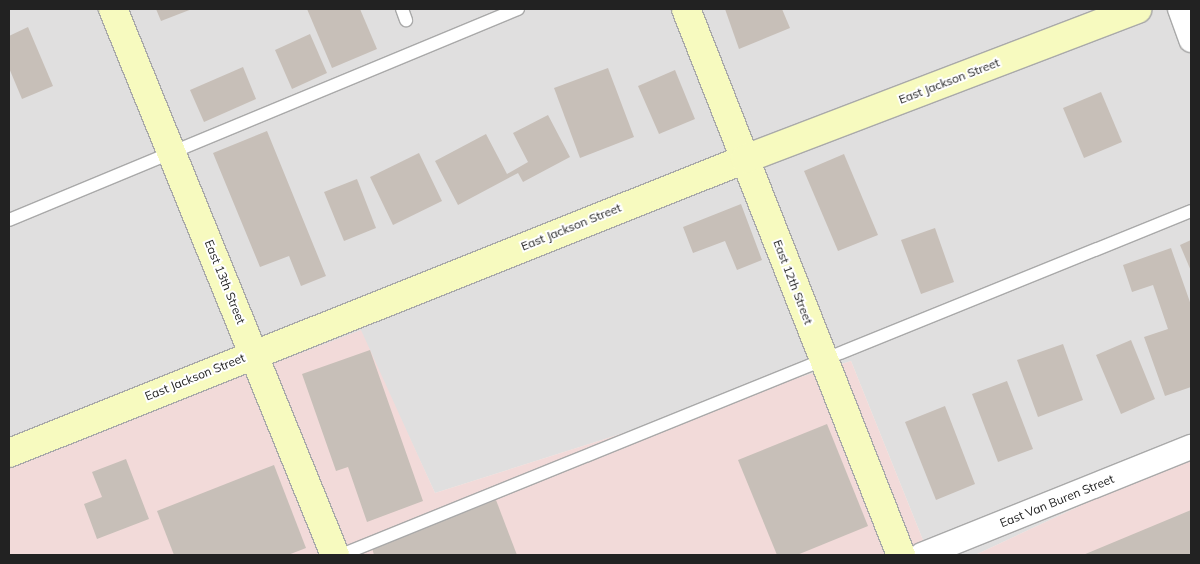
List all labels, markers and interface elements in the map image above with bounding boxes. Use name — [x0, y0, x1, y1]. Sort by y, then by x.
street label: East Jackson Street — [897, 55, 1001, 107]
street label: East Jackson Street — [519, 200, 623, 254]
street label: East 13th Street — [202, 238, 248, 326]
street label: East 12th Street — [770, 238, 816, 326]
street label: East Jackson Street — [143, 350, 247, 404]
street label: East Van Buren Street — [998, 472, 1116, 530]

